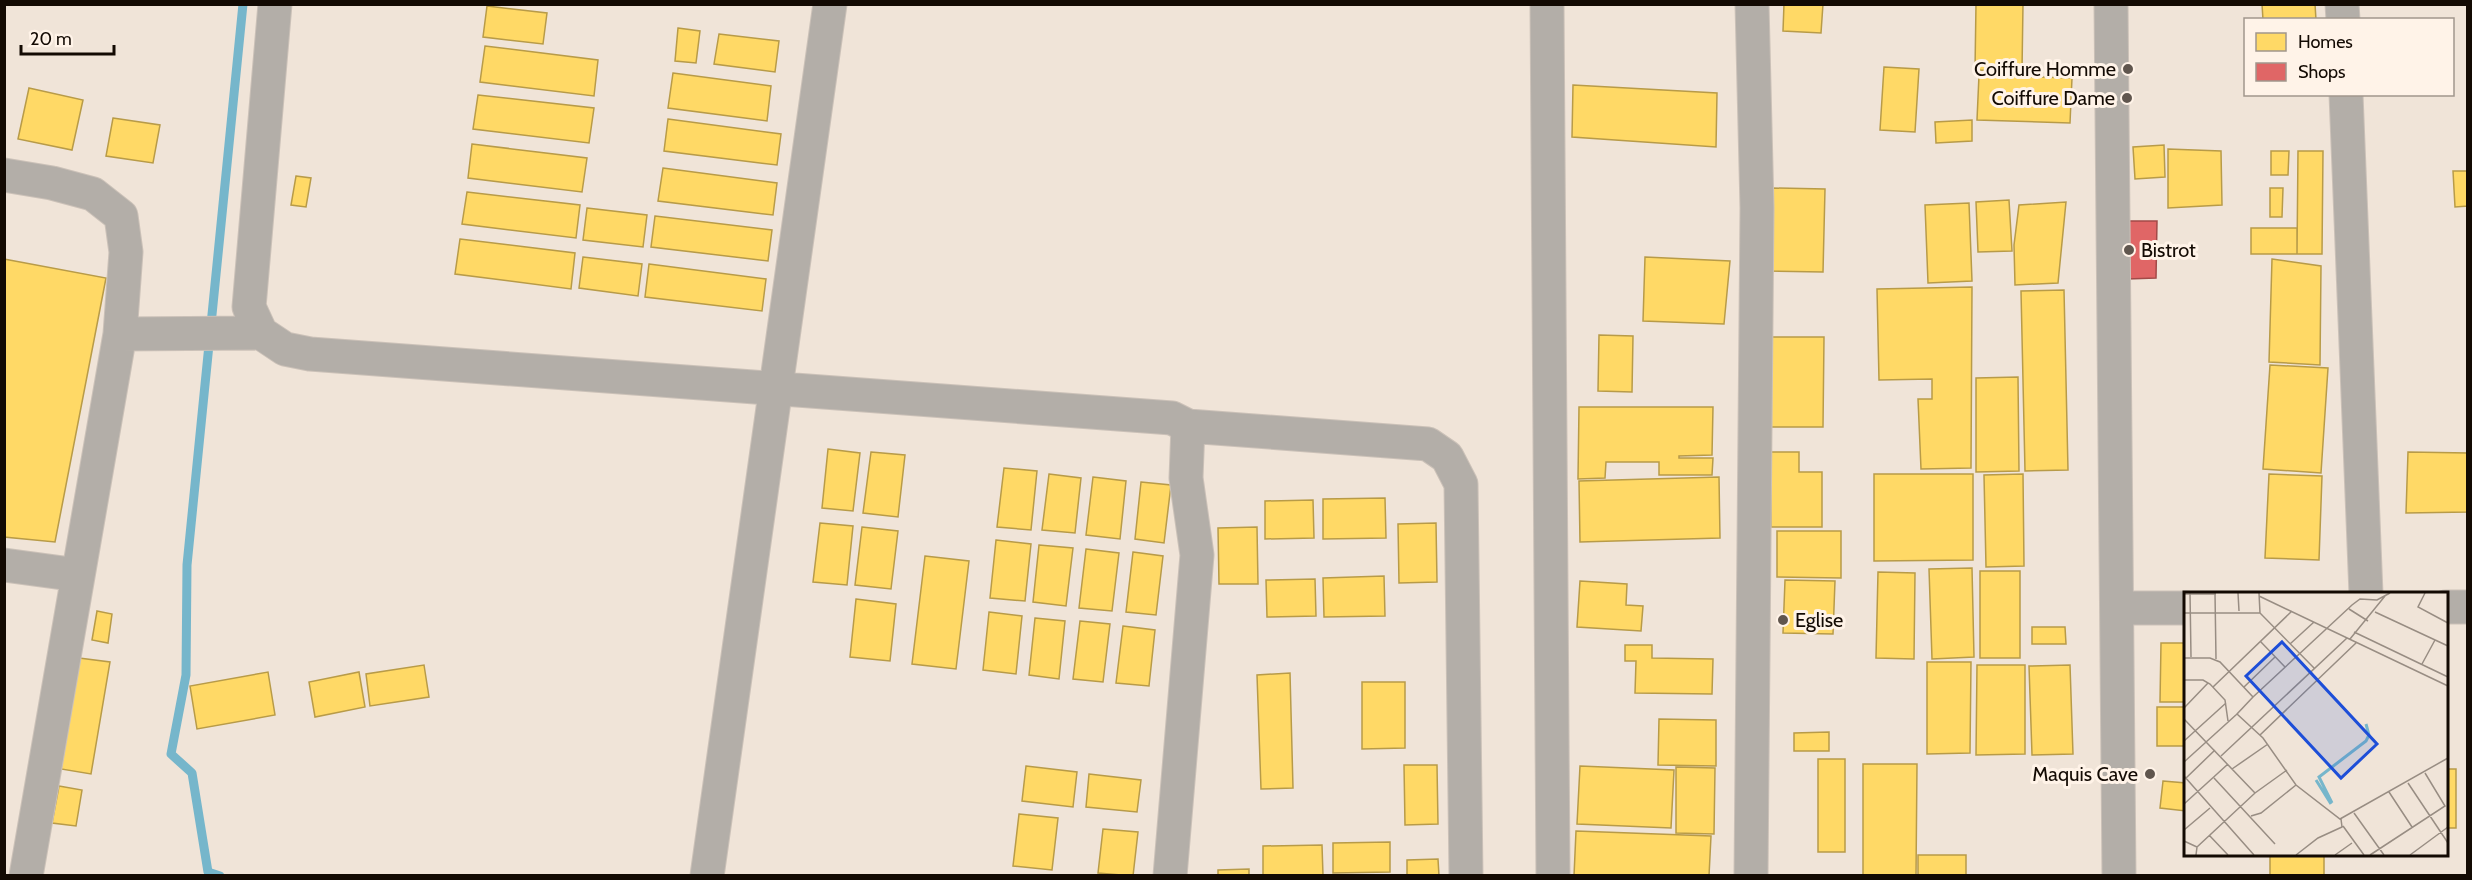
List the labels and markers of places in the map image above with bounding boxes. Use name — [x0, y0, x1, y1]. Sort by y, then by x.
place label: Coiffure Homme — [1974, 57, 2116, 81]
marker: Coiffure Homme — [2121, 62, 2135, 76]
place label: Coiffure Dame — [1991, 86, 2115, 110]
marker: Coiffure Dame — [2120, 91, 2134, 105]
place label: Bistrot — [2141, 238, 2196, 262]
marker: Bistrot — [2122, 243, 2136, 257]
place label: Eglise — [1795, 608, 1843, 632]
marker: Eglise — [1776, 613, 1790, 627]
place label: Maquis Cave — [2032, 762, 2138, 786]
marker: Maquis Cave — [2143, 767, 2157, 781]

